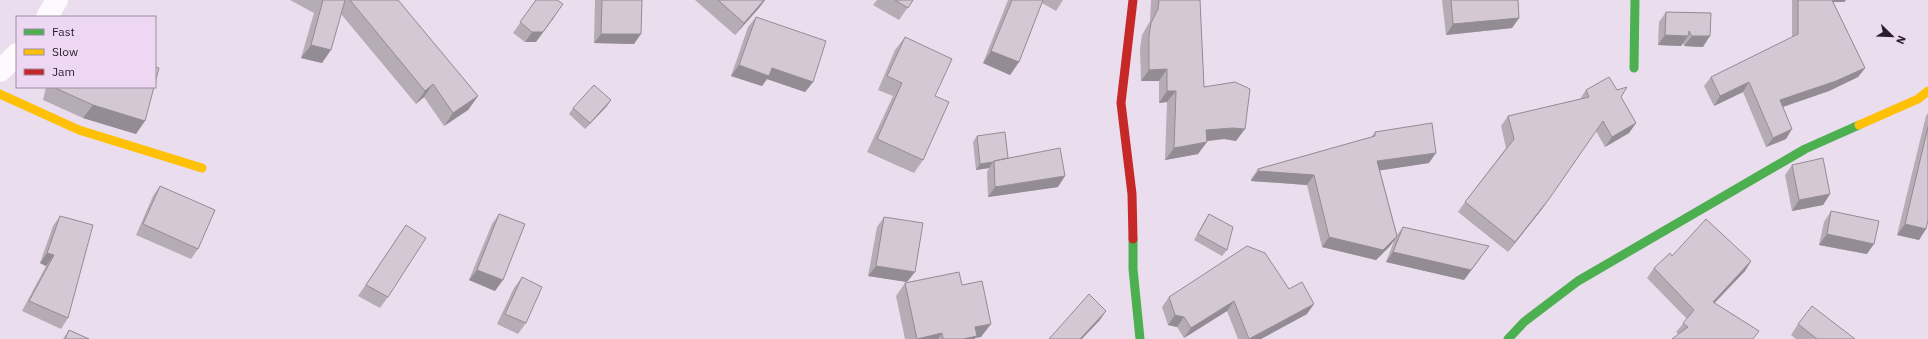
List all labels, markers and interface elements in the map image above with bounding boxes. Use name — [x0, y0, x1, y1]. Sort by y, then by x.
legend — [16, 16, 156, 88]
north arrow — [1872, 16, 1912, 56]
text: Fast — [52, 24, 75, 39]
text: N — [1893, 34, 1909, 46]
text: Slow — [52, 44, 78, 59]
text: Jam — [52, 64, 75, 79]

